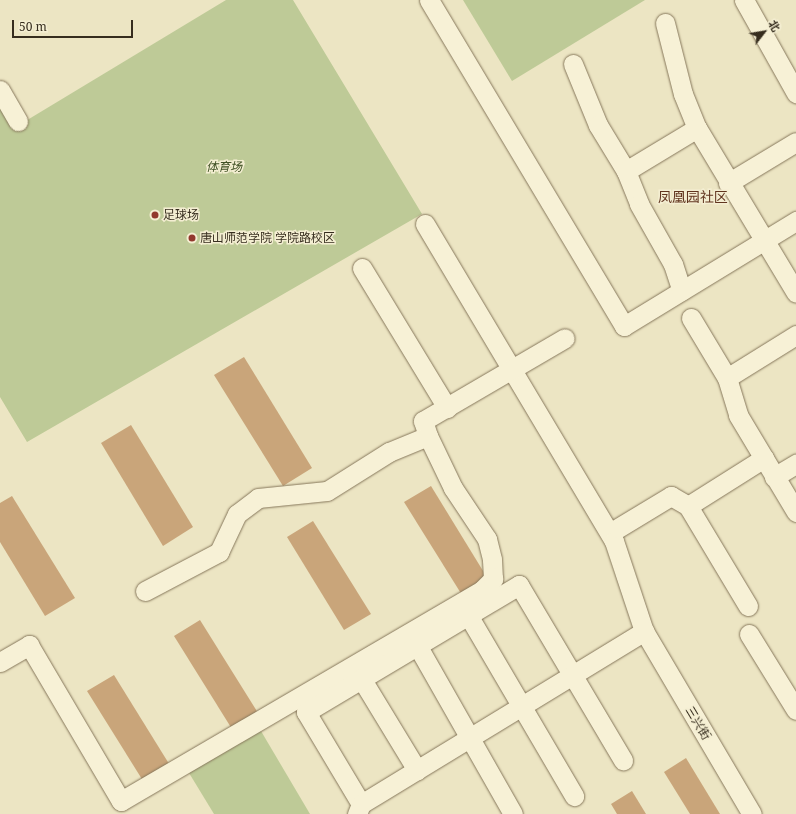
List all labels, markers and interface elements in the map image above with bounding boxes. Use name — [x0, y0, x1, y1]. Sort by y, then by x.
scale bar — [14, 12, 135, 38]
north arrow — [744, 12, 784, 52]
text: 北 — [765, 17, 784, 34]
text: 50 m — [19, 18, 47, 35]
park label: 体育场 — [206, 160, 242, 174]
district label: 凤凰园社区 — [658, 189, 728, 205]
place label: 足球场 — [163, 208, 199, 222]
marker: 足球场 — [150, 210, 160, 220]
place label: 唐山师范学院 学院路校区 — [200, 231, 335, 245]
marker: 唐山师范学院 学院路校区 — [187, 233, 197, 243]
street label: 三兴街 — [683, 704, 713, 742]

